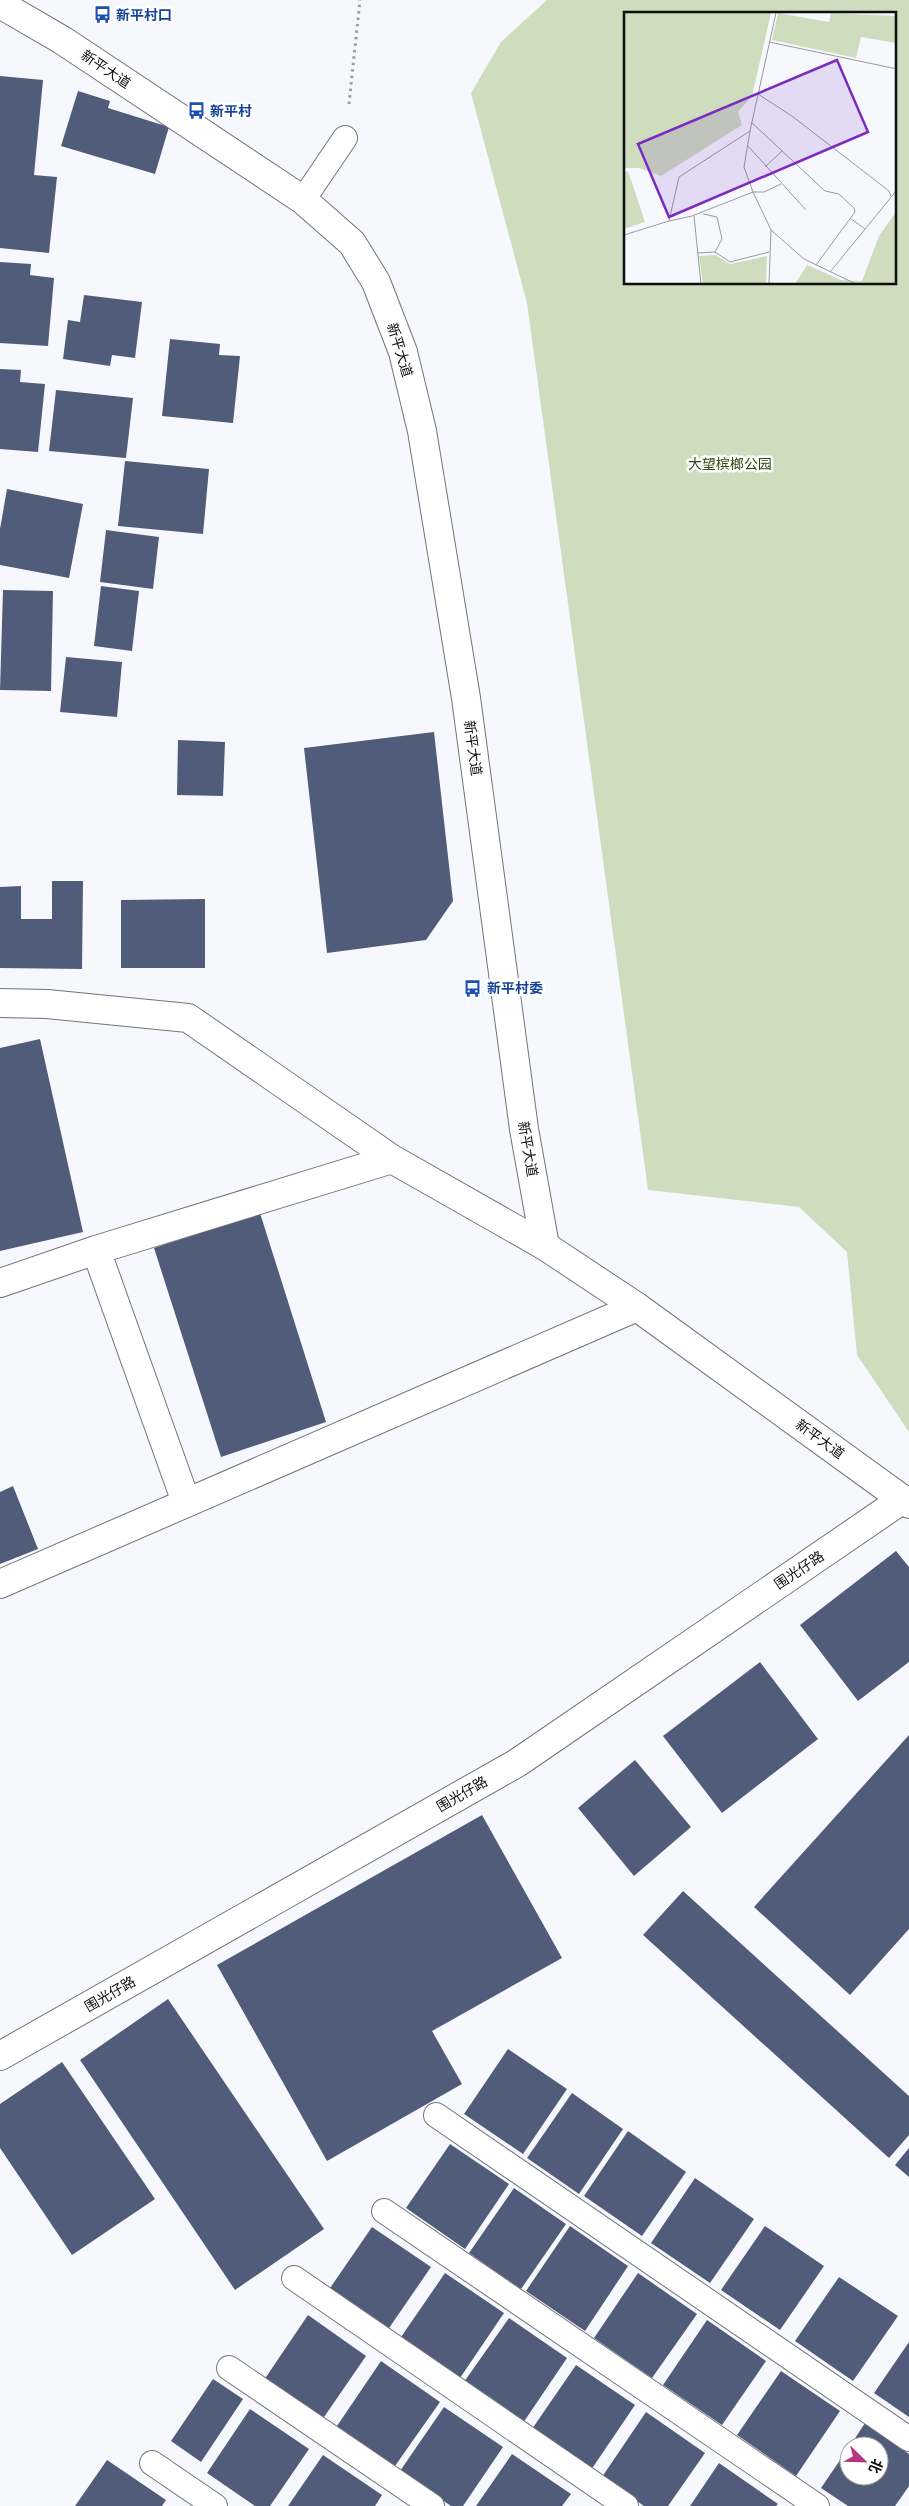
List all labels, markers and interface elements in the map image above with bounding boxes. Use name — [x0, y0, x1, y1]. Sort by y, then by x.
bus stop icon: 新平村口 — [92, 5, 112, 25]
place label: 新平村口 — [116, 7, 172, 23]
inset map — [624, 12, 896, 285]
street label: 新平大道 — [78, 47, 134, 91]
bus stop icon: 新平村 — [186, 101, 206, 121]
place label: 新平村 — [210, 103, 252, 119]
street label: 新平大道 — [384, 321, 416, 379]
park label: 大望槟榔公园 — [688, 456, 772, 472]
street label: 新平大道 — [461, 719, 485, 777]
bus stop icon: 新平村委 — [463, 978, 483, 998]
place label: 新平村委 — [487, 980, 543, 996]
street label: 新平大道 — [515, 1120, 541, 1178]
street label: 新平大道 — [793, 1416, 847, 1462]
street label: 围光仔路 — [771, 1548, 827, 1592]
street label: 围光仔路 — [434, 1773, 490, 1815]
street label: 围光仔路 — [82, 1973, 138, 2015]
north arrow — [839, 2436, 889, 2486]
text: 北 — [866, 2457, 886, 2476]

